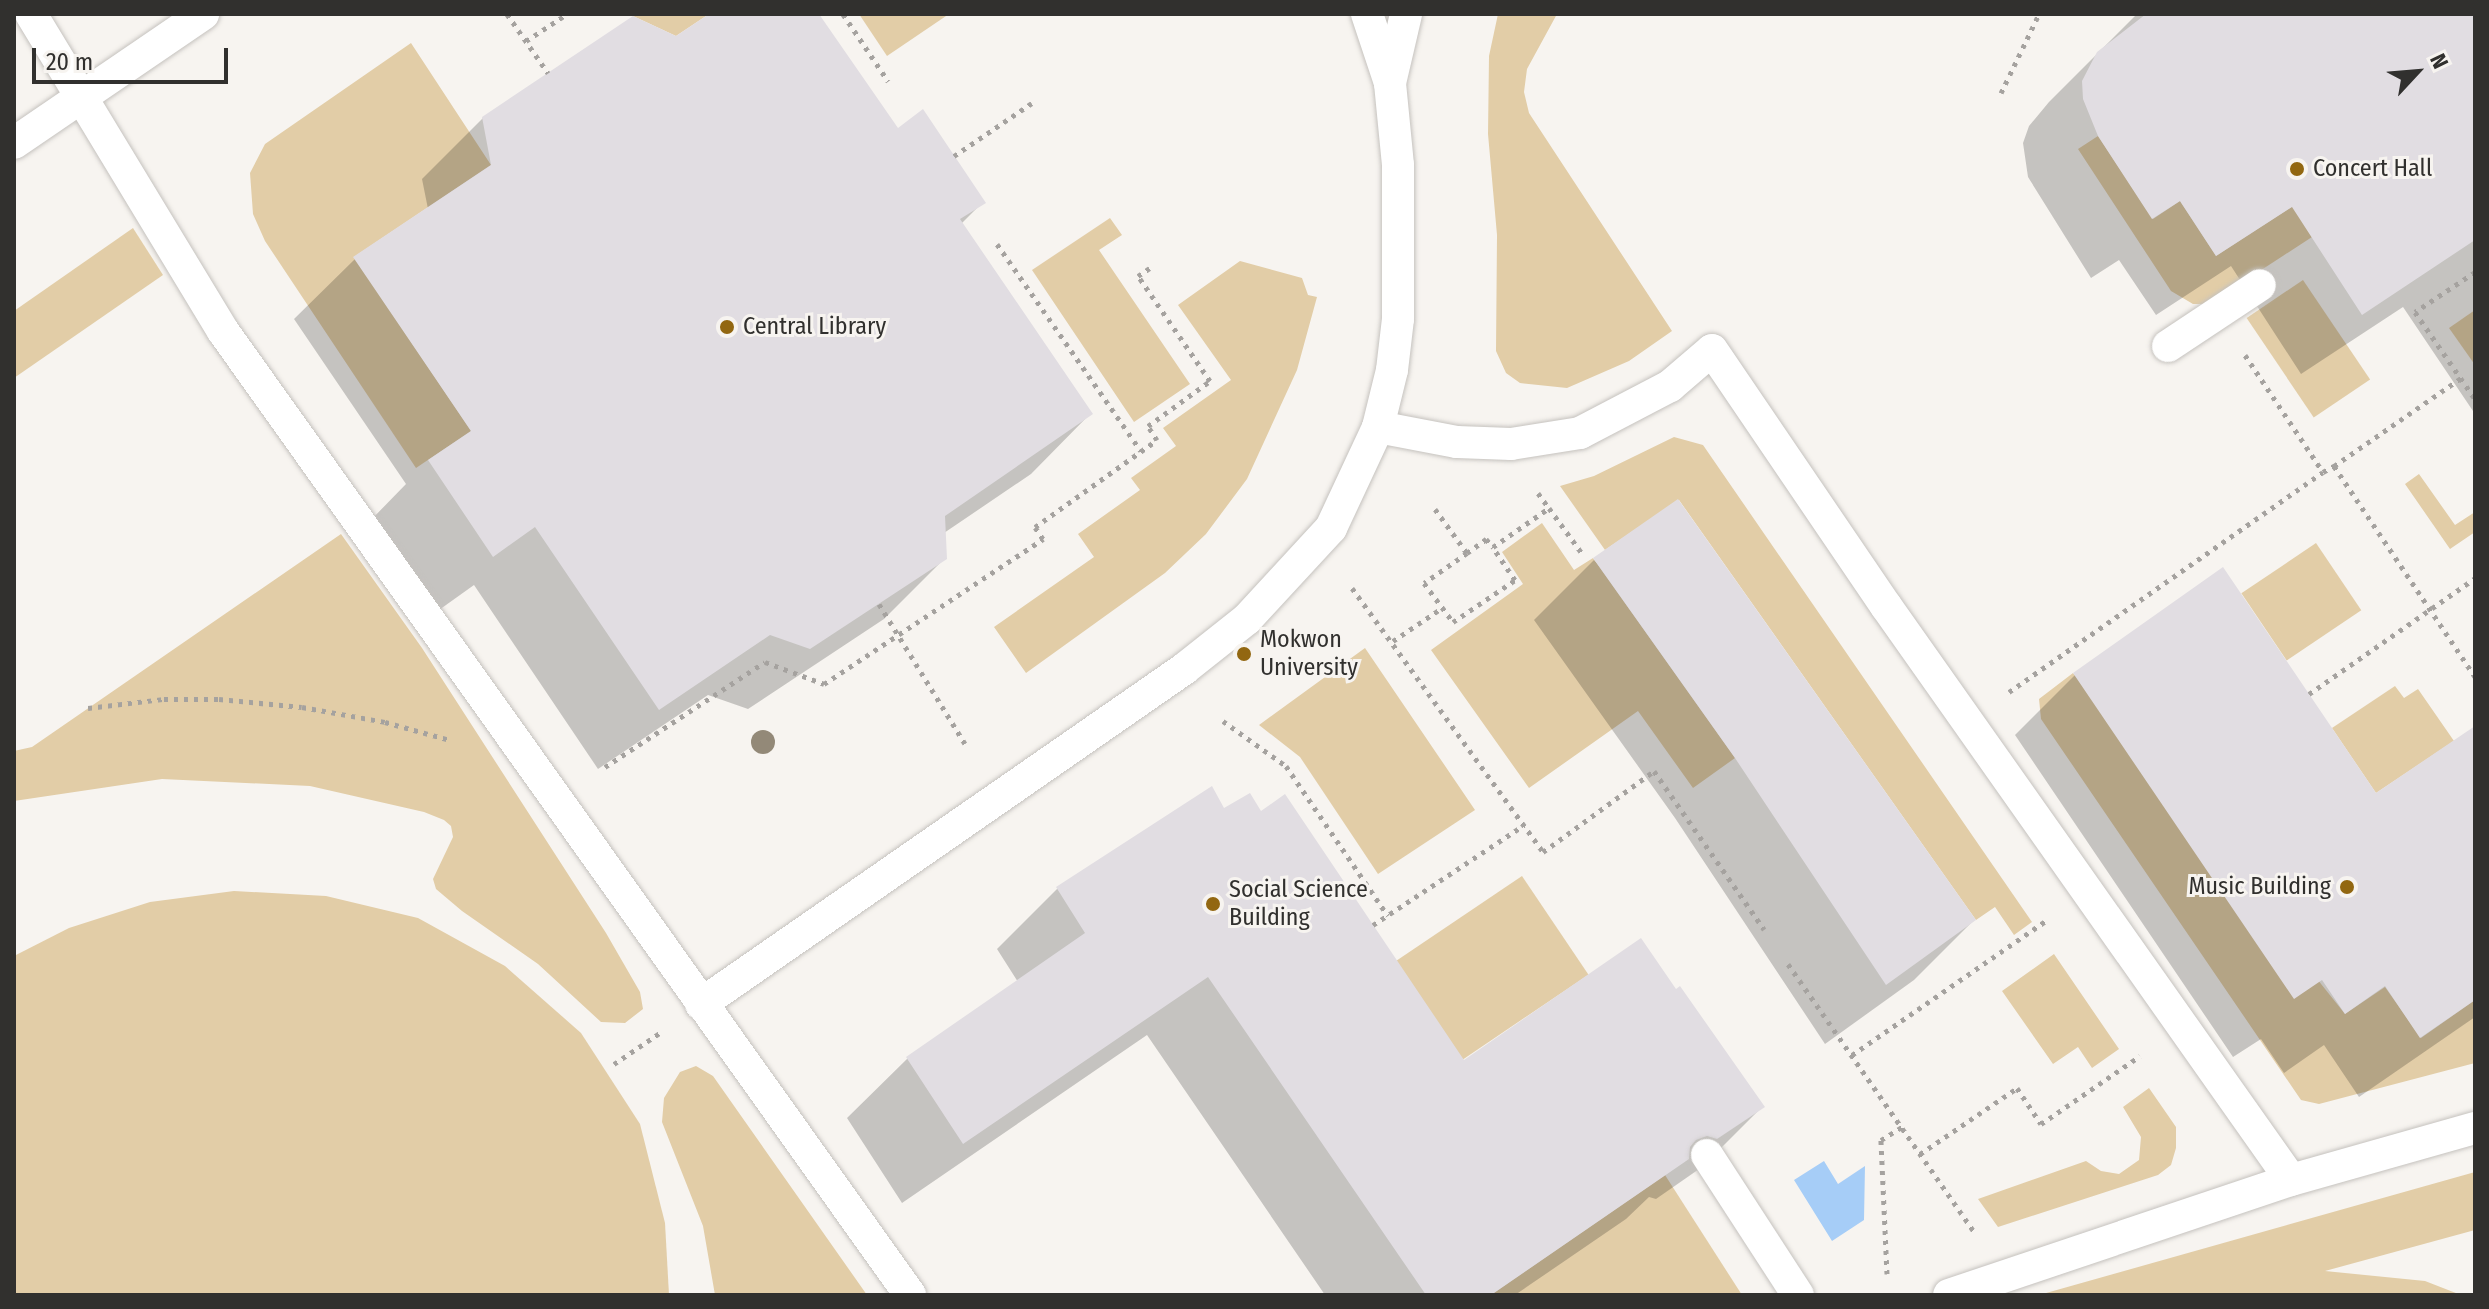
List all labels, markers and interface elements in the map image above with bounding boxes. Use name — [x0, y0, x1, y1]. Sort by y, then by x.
scale bar — [36, 32, 232, 82]
north arrow — [2377, 32, 2457, 112]
text: 20 m — [46, 48, 93, 76]
text: N — [2424, 49, 2454, 73]
place label: Concert Hall — [2313, 155, 2432, 183]
marker: Concert Hall — [2288, 160, 2306, 178]
place label: Central Library — [743, 313, 886, 341]
marker: Central Library — [718, 318, 736, 336]
place label: Mokwon University — [1260, 626, 1358, 682]
marker: Mokwon University — [1235, 645, 1253, 663]
place label: Music Building — [2188, 873, 2331, 901]
place label: Social Science Building — [1229, 876, 1368, 932]
marker: Music Building — [2338, 878, 2356, 896]
marker: Social Science Building — [1204, 895, 1222, 913]

